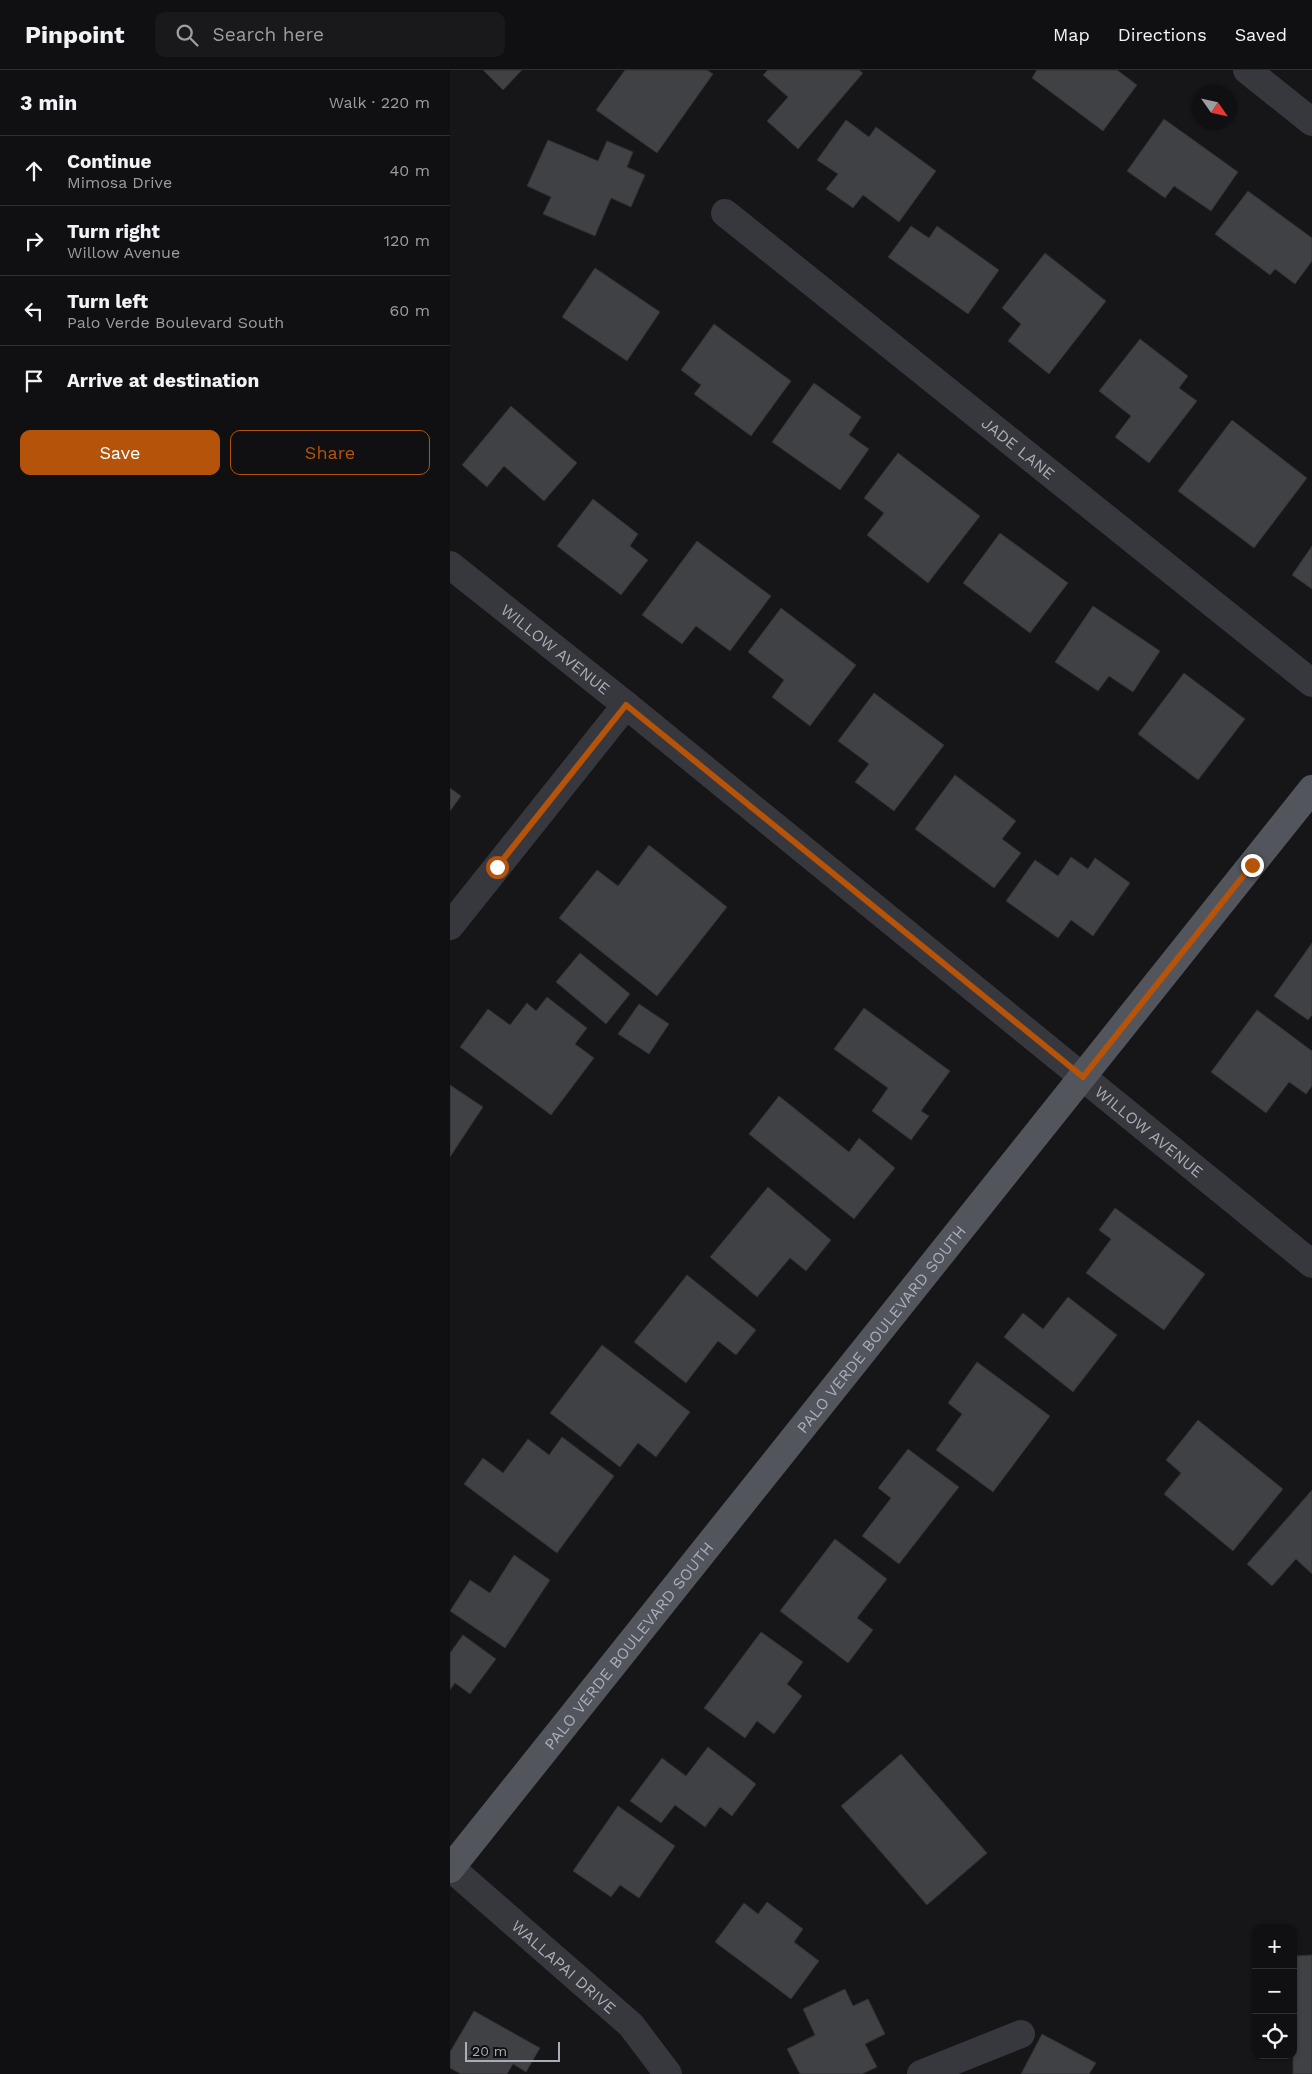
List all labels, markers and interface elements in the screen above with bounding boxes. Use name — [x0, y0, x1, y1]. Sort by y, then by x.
search box — [155, 12, 505, 57]
text: Pinpoint — [25, 21, 125, 49]
icon: search — [173, 21, 201, 49]
text: Search here — [213, 23, 324, 46]
text: Map — [1053, 24, 1090, 45]
text: Directions — [1118, 24, 1207, 45]
text: Saved — [1235, 24, 1287, 45]
north arrow — [1192, 85, 1237, 130]
text: 3 min — [20, 90, 77, 115]
text: Walk · 220 m — [329, 93, 430, 112]
text: Continue — [67, 150, 151, 173]
icon: ahead — [20, 157, 48, 185]
text: 40 m — [390, 161, 430, 180]
text: Mimosa Drive — [67, 173, 172, 192]
text: Turn right — [67, 220, 160, 243]
icon: right — [20, 227, 48, 255]
text: 120 m — [384, 231, 430, 250]
text: Willow Avenue — [67, 243, 180, 262]
text: Turn left — [67, 290, 148, 313]
icon: left — [20, 297, 48, 325]
text: 60 m — [390, 301, 430, 320]
text: Palo Verde Boulevard South — [67, 313, 284, 332]
icon: arrive — [20, 367, 48, 395]
text: Arrive at destination — [67, 369, 259, 392]
street label: JADE LANE — [978, 413, 1059, 483]
button: Save — [20, 430, 220, 475]
button: Share — [230, 430, 430, 475]
street label: WILLOW AVENUE — [497, 600, 614, 698]
route end — [1241, 854, 1264, 877]
route start — [486, 856, 509, 879]
street label: WILLOW AVENUE — [1091, 1082, 1207, 1181]
street label: PALO VERDE BOULEVARD SOUTH — [792, 1221, 970, 1437]
street label: PALO VERDE BOULEVARD SOUTH — [540, 1538, 717, 1753]
street label: WALLAPAI DRIVE — [508, 1916, 620, 2017]
map controls — [1252, 1924, 1297, 2059]
button: + — [1252, 1924, 1297, 1969]
button: − — [1252, 1969, 1297, 2014]
button: locate — [1252, 2014, 1297, 2059]
scale bar — [465, 2039, 560, 2062]
text: 20 m — [472, 2043, 507, 2059]

